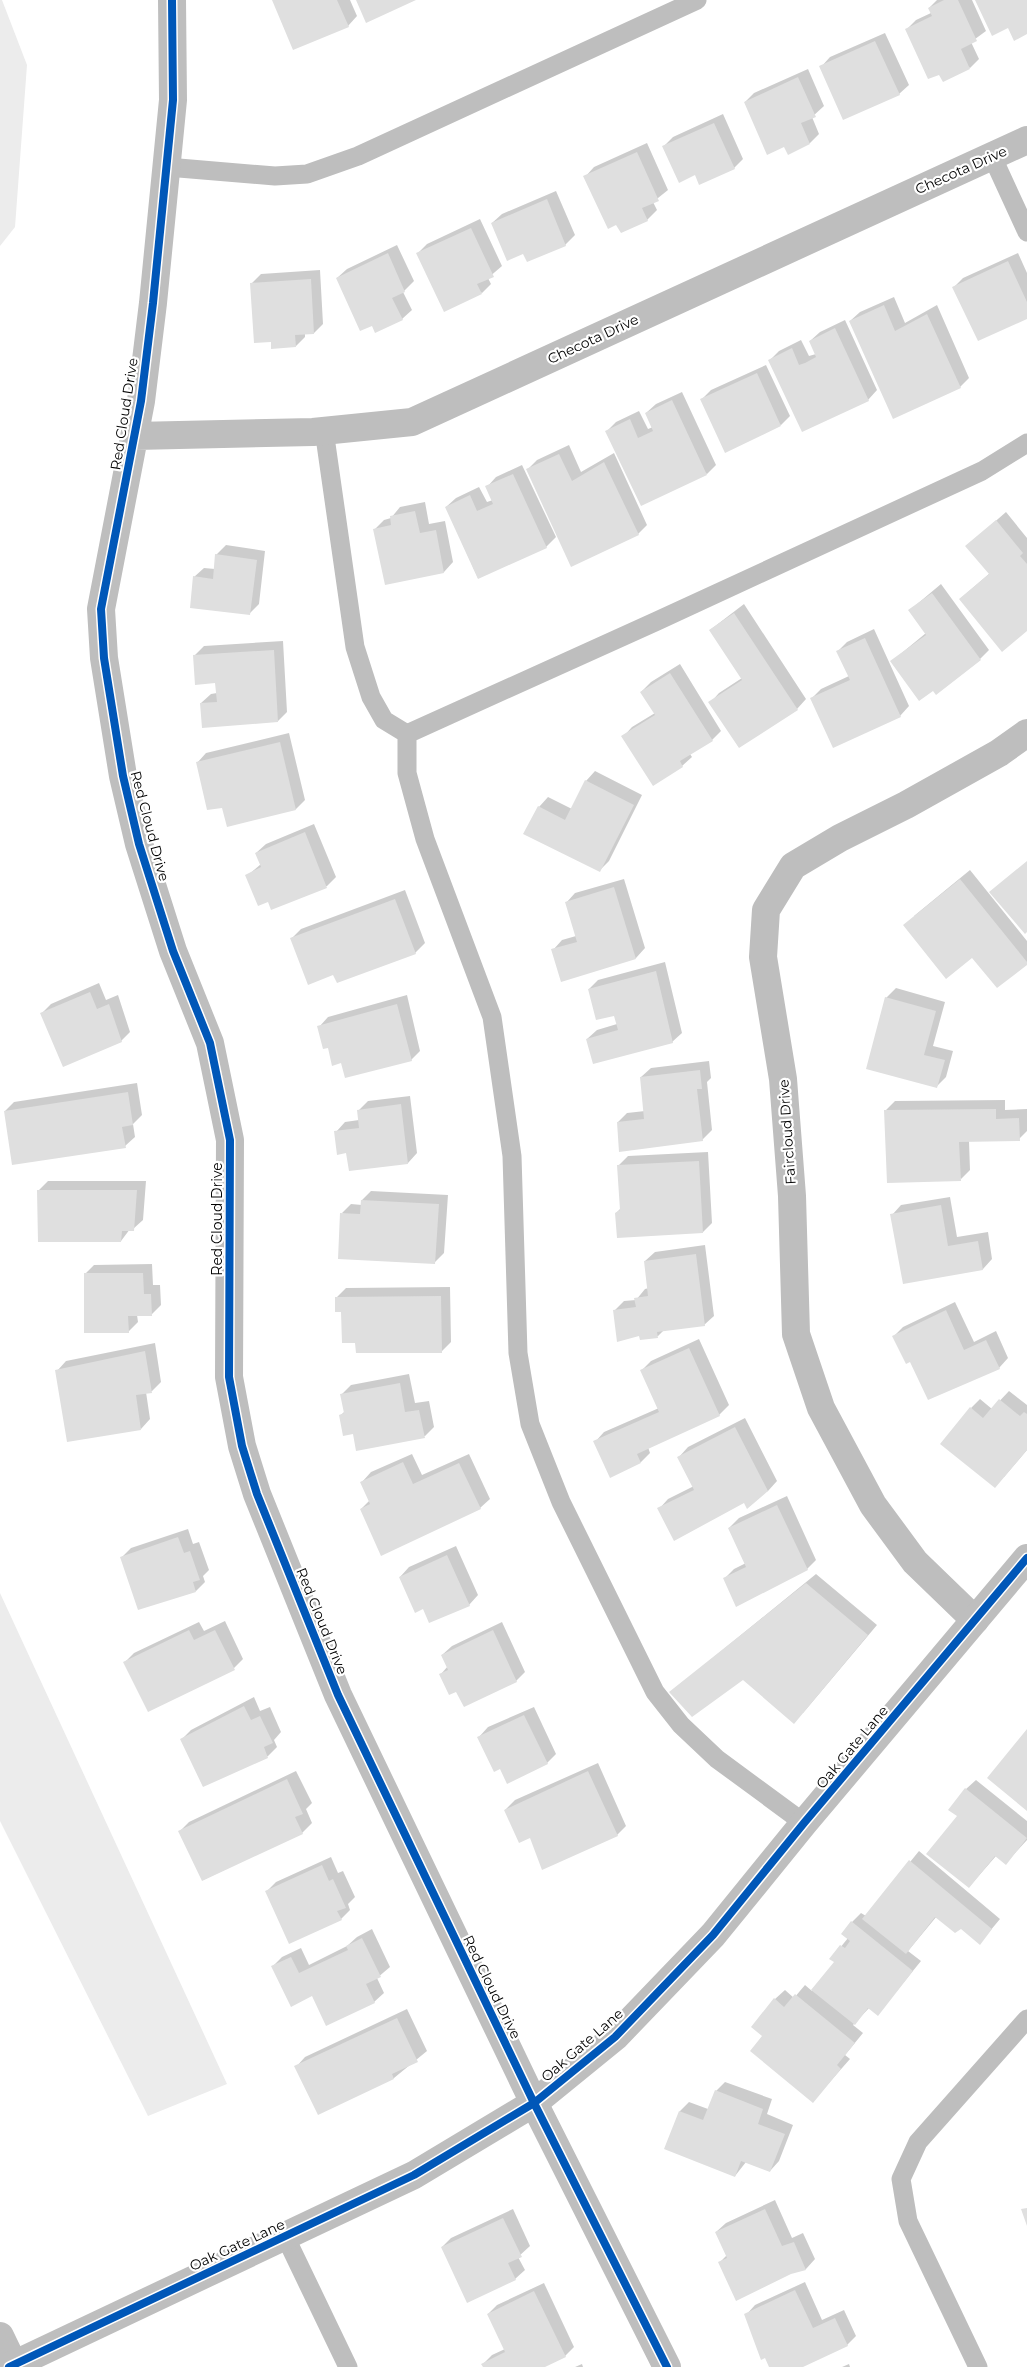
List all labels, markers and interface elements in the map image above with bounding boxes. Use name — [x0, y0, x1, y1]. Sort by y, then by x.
street label: Checota Drive — [912, 142, 1010, 198]
street label: Checota Drive — [545, 310, 641, 368]
street label: Red Cloud Drive — [106, 357, 142, 471]
street label: Red Cloud Drive — [127, 769, 173, 883]
street label: Faircloud Drive — [774, 1079, 800, 1185]
street label: Red Cloud Drive — [208, 1162, 226, 1276]
street label: Red Cloud Drive — [292, 1565, 352, 1677]
street label: Oak Gate Lane — [812, 1702, 892, 1792]
street label: Red Cloud Drive — [459, 1932, 525, 2042]
street label: Oak Gate Lane — [537, 2004, 627, 2086]
street label: Oak Gate Lane — [186, 2215, 288, 2275]

